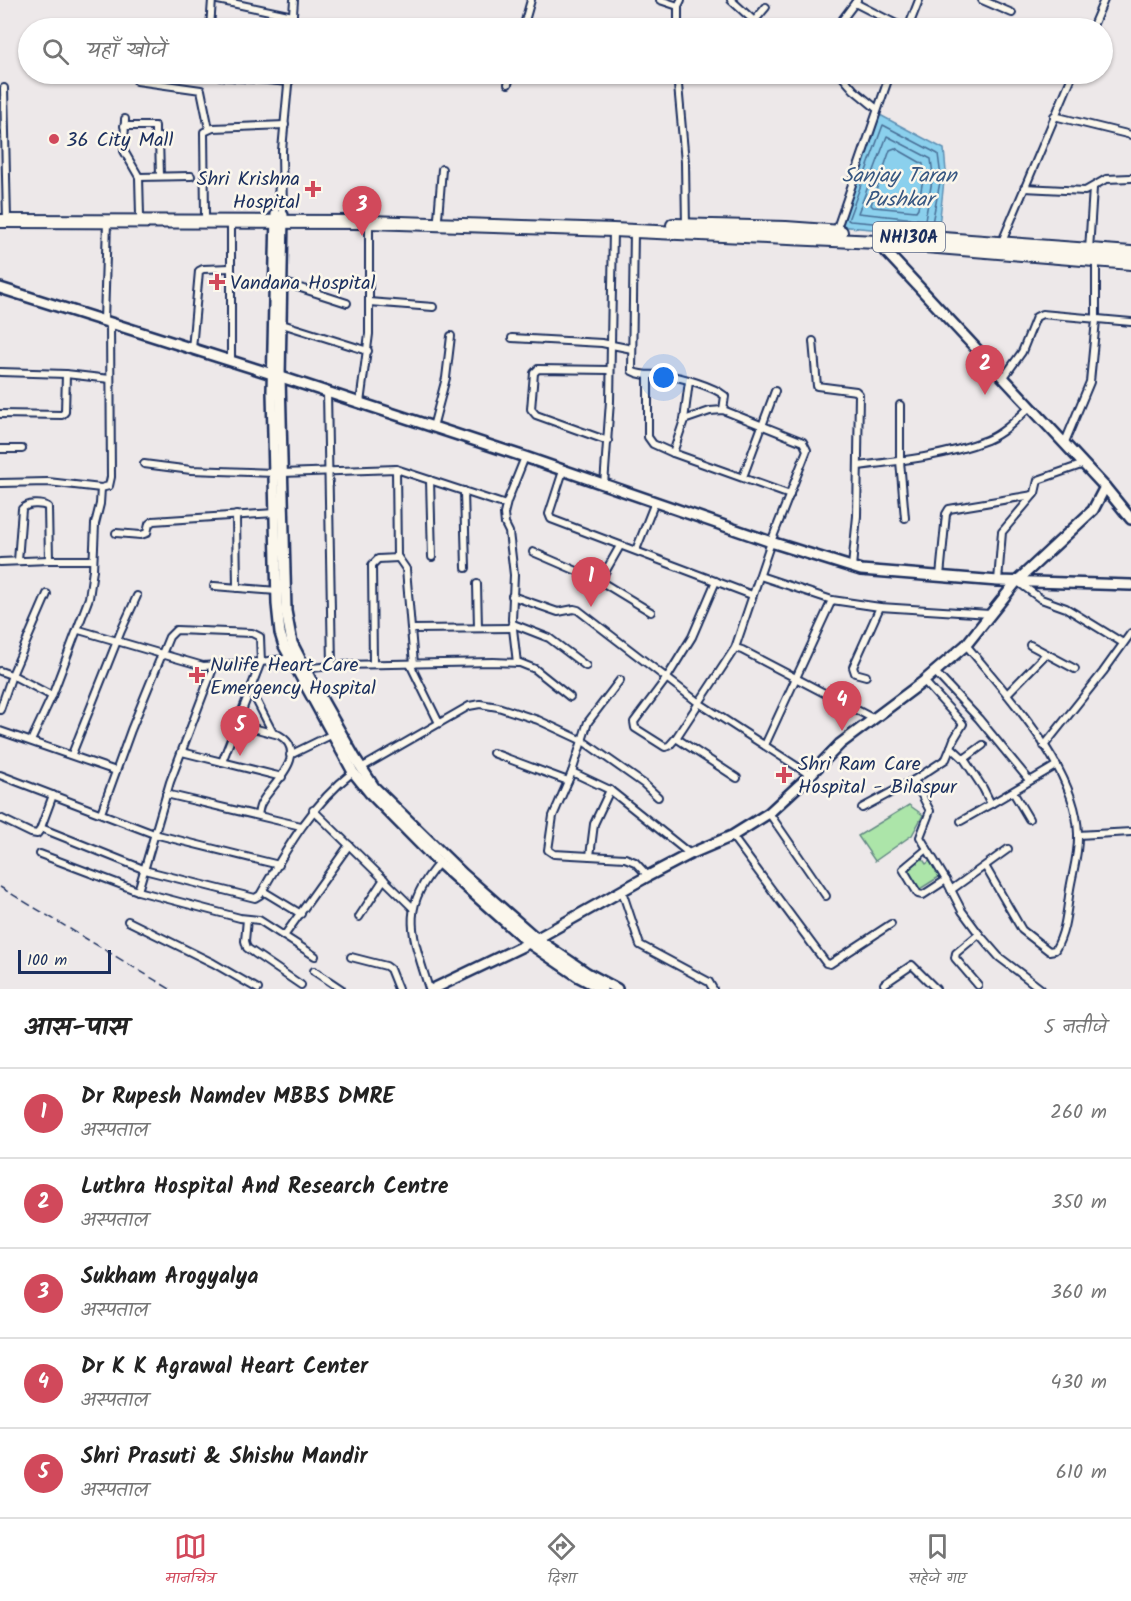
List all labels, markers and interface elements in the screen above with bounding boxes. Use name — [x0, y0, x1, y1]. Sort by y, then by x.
search box — [18, 18, 1113, 84]
text: यहाँ खोजें — [87, 34, 166, 69]
icon: search — [39, 35, 72, 68]
place label: 36 City Mall — [66, 125, 173, 157]
marker: 36 City Mall — [47, 132, 61, 146]
water label: Sanjay Taran Pushkar — [842, 160, 958, 217]
place label: Shri Krishna Hospital — [197, 164, 300, 219]
marker: Shri Krishna Hospital — [304, 180, 322, 198]
pin: 3 — [342, 186, 382, 236]
road number: NH130A — [873, 222, 945, 252]
place label: Vandana Hospital — [230, 268, 376, 300]
marker: Vandana Hospital — [208, 273, 226, 291]
pin: 2 — [966, 346, 1004, 395]
your location — [649, 363, 678, 392]
pin: 1 — [572, 558, 610, 607]
place label: Nulife Heart Care Emergency Hospital — [210, 650, 376, 705]
marker: Nulife Heart Care Emergency Hospital — [188, 666, 206, 684]
pin: 4 — [822, 682, 862, 731]
pin: 5 — [220, 706, 260, 756]
place label: Shri Ram Care Hospital - Bilaspur — [798, 749, 958, 804]
marker: Shri Ram Care Hospital - Bilaspur — [775, 766, 793, 784]
scale bar — [18, 947, 111, 974]
text: 100 m — [27, 948, 67, 973]
text: आस-पास — [24, 1007, 128, 1049]
text: 5 नतीजे — [1044, 1012, 1107, 1044]
text: Dr Rupesh Namdev MBBS DMRE — [81, 1080, 395, 1115]
text: 1 — [40, 1097, 47, 1129]
text: 260 m — [1050, 1097, 1107, 1129]
text: अस्पताल — [81, 1115, 148, 1147]
text: Luthra Hospital And Research Centre — [81, 1170, 449, 1205]
text: 2 — [38, 1187, 49, 1219]
text: 350 m — [1051, 1187, 1107, 1219]
text: अस्पताल — [81, 1205, 148, 1237]
text: Sukham Arogyalya — [81, 1260, 258, 1295]
text: 3 — [38, 1277, 49, 1309]
text: 360 m — [1051, 1277, 1107, 1309]
text: अस्पताल — [81, 1295, 148, 1327]
text: Dr K K Agrawal Heart Center — [81, 1350, 368, 1385]
text: 4 — [38, 1367, 49, 1399]
text: 430 m — [1051, 1367, 1107, 1399]
text: अस्पताल — [81, 1385, 148, 1417]
text: Shri Prasuti & Shishu Mandir — [81, 1440, 367, 1475]
text: 5 — [38, 1457, 49, 1489]
text: 610 m — [1056, 1457, 1107, 1489]
text: अस्पताल — [81, 1475, 148, 1507]
tab: मानचित्र — [165, 1530, 215, 1591]
tab: दिशा — [545, 1530, 578, 1591]
tab: सहेजे गए — [909, 1530, 966, 1591]

